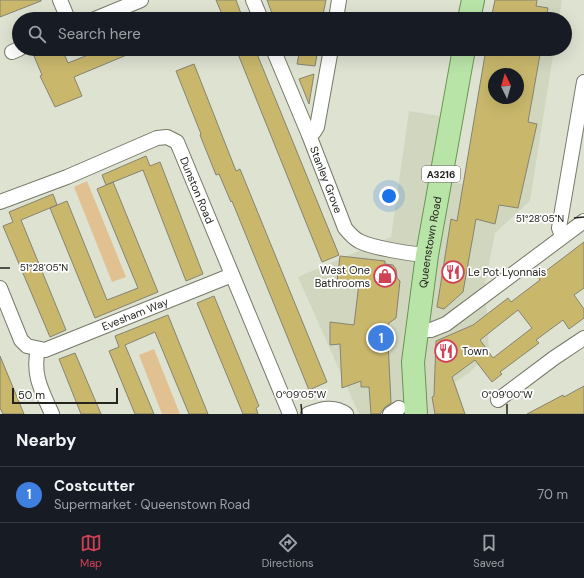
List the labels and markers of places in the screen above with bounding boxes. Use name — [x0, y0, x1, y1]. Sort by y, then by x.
restaurant icon: Le Pot Lyonnais — [440, 259, 466, 285]
place label: West One Bathrooms — [315, 263, 370, 290]
shop icon: West One Bathrooms — [372, 263, 398, 289]
place label: Le Pot Lyonnais — [468, 265, 546, 279]
pin: 1 — [368, 323, 394, 353]
restaurant icon: Town — [433, 338, 459, 364]
place label: Town — [462, 344, 488, 358]

